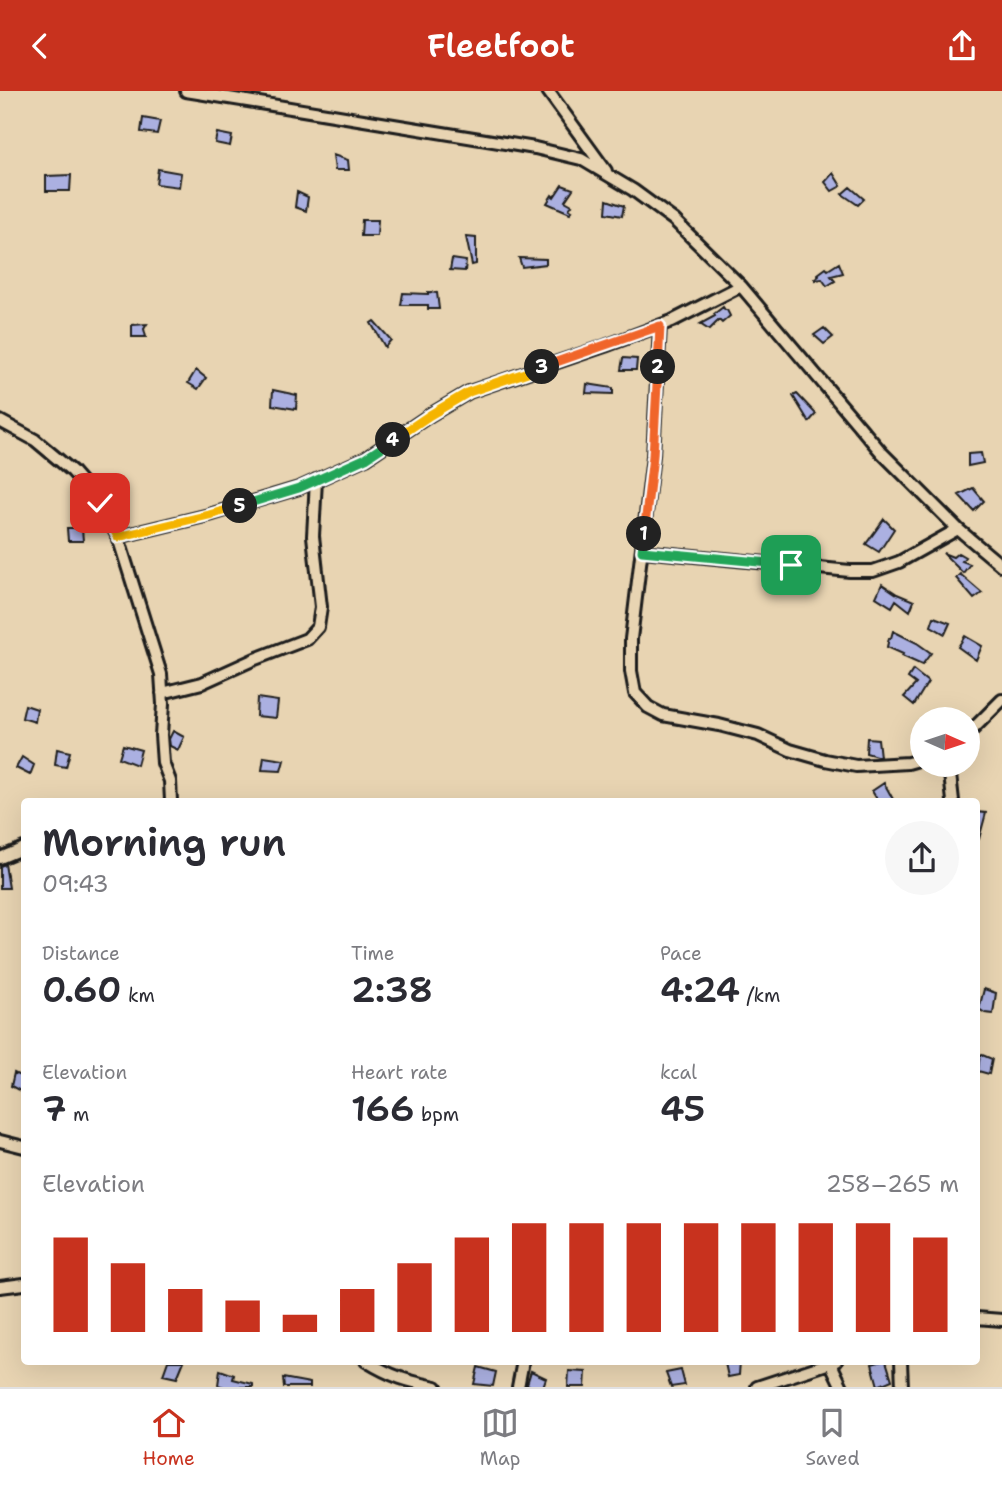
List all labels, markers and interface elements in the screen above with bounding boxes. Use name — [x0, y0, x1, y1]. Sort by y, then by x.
text: Fleetfoot — [427, 24, 575, 67]
icon: back — [21, 27, 59, 65]
icon: share — [943, 27, 981, 65]
pin: 3 — [524, 349, 560, 385]
pin: 2 — [640, 349, 676, 385]
text: 3 — [535, 354, 548, 379]
text: 2 — [651, 354, 664, 379]
pin: 4 — [376, 423, 410, 457]
text: 4 — [386, 427, 399, 452]
pin — [70, 473, 130, 533]
icon: check — [81, 484, 119, 522]
pin: 5 — [222, 489, 258, 523]
text: 5 — [234, 493, 245, 518]
pin: 1 — [626, 517, 662, 551]
text: 1 — [639, 521, 648, 546]
pin — [761, 535, 821, 595]
icon: arrive — [772, 546, 810, 584]
north arrow — [910, 707, 980, 777]
map controls — [910, 707, 980, 777]
text: Morning run — [42, 817, 286, 868]
button: share — [885, 821, 959, 895]
text: 09:43 — [42, 869, 109, 899]
text: Distance — [42, 941, 120, 966]
text: Time — [351, 941, 395, 966]
text: Pace — [660, 941, 702, 966]
text: 0.60 — [42, 966, 121, 1013]
text: 2:38 — [351, 966, 433, 1013]
text: 4:24 — [660, 966, 740, 1013]
text: km — [121, 983, 155, 1008]
text: /km — [740, 983, 780, 1008]
text: Elevation — [42, 1060, 127, 1085]
text: Heart rate — [351, 1060, 448, 1085]
text: kcal — [660, 1060, 697, 1085]
text: 7 — [42, 1085, 67, 1132]
text: 166 — [351, 1085, 414, 1132]
text: 45 — [660, 1085, 705, 1132]
text: m — [67, 1102, 89, 1127]
text: bpm — [414, 1102, 459, 1127]
text: Elevation — [42, 1169, 145, 1199]
text: 258–265 m — [826, 1169, 959, 1199]
tab: Home — [143, 1404, 195, 1471]
tab: Map — [480, 1404, 520, 1471]
tab: Saved — [806, 1404, 859, 1471]

